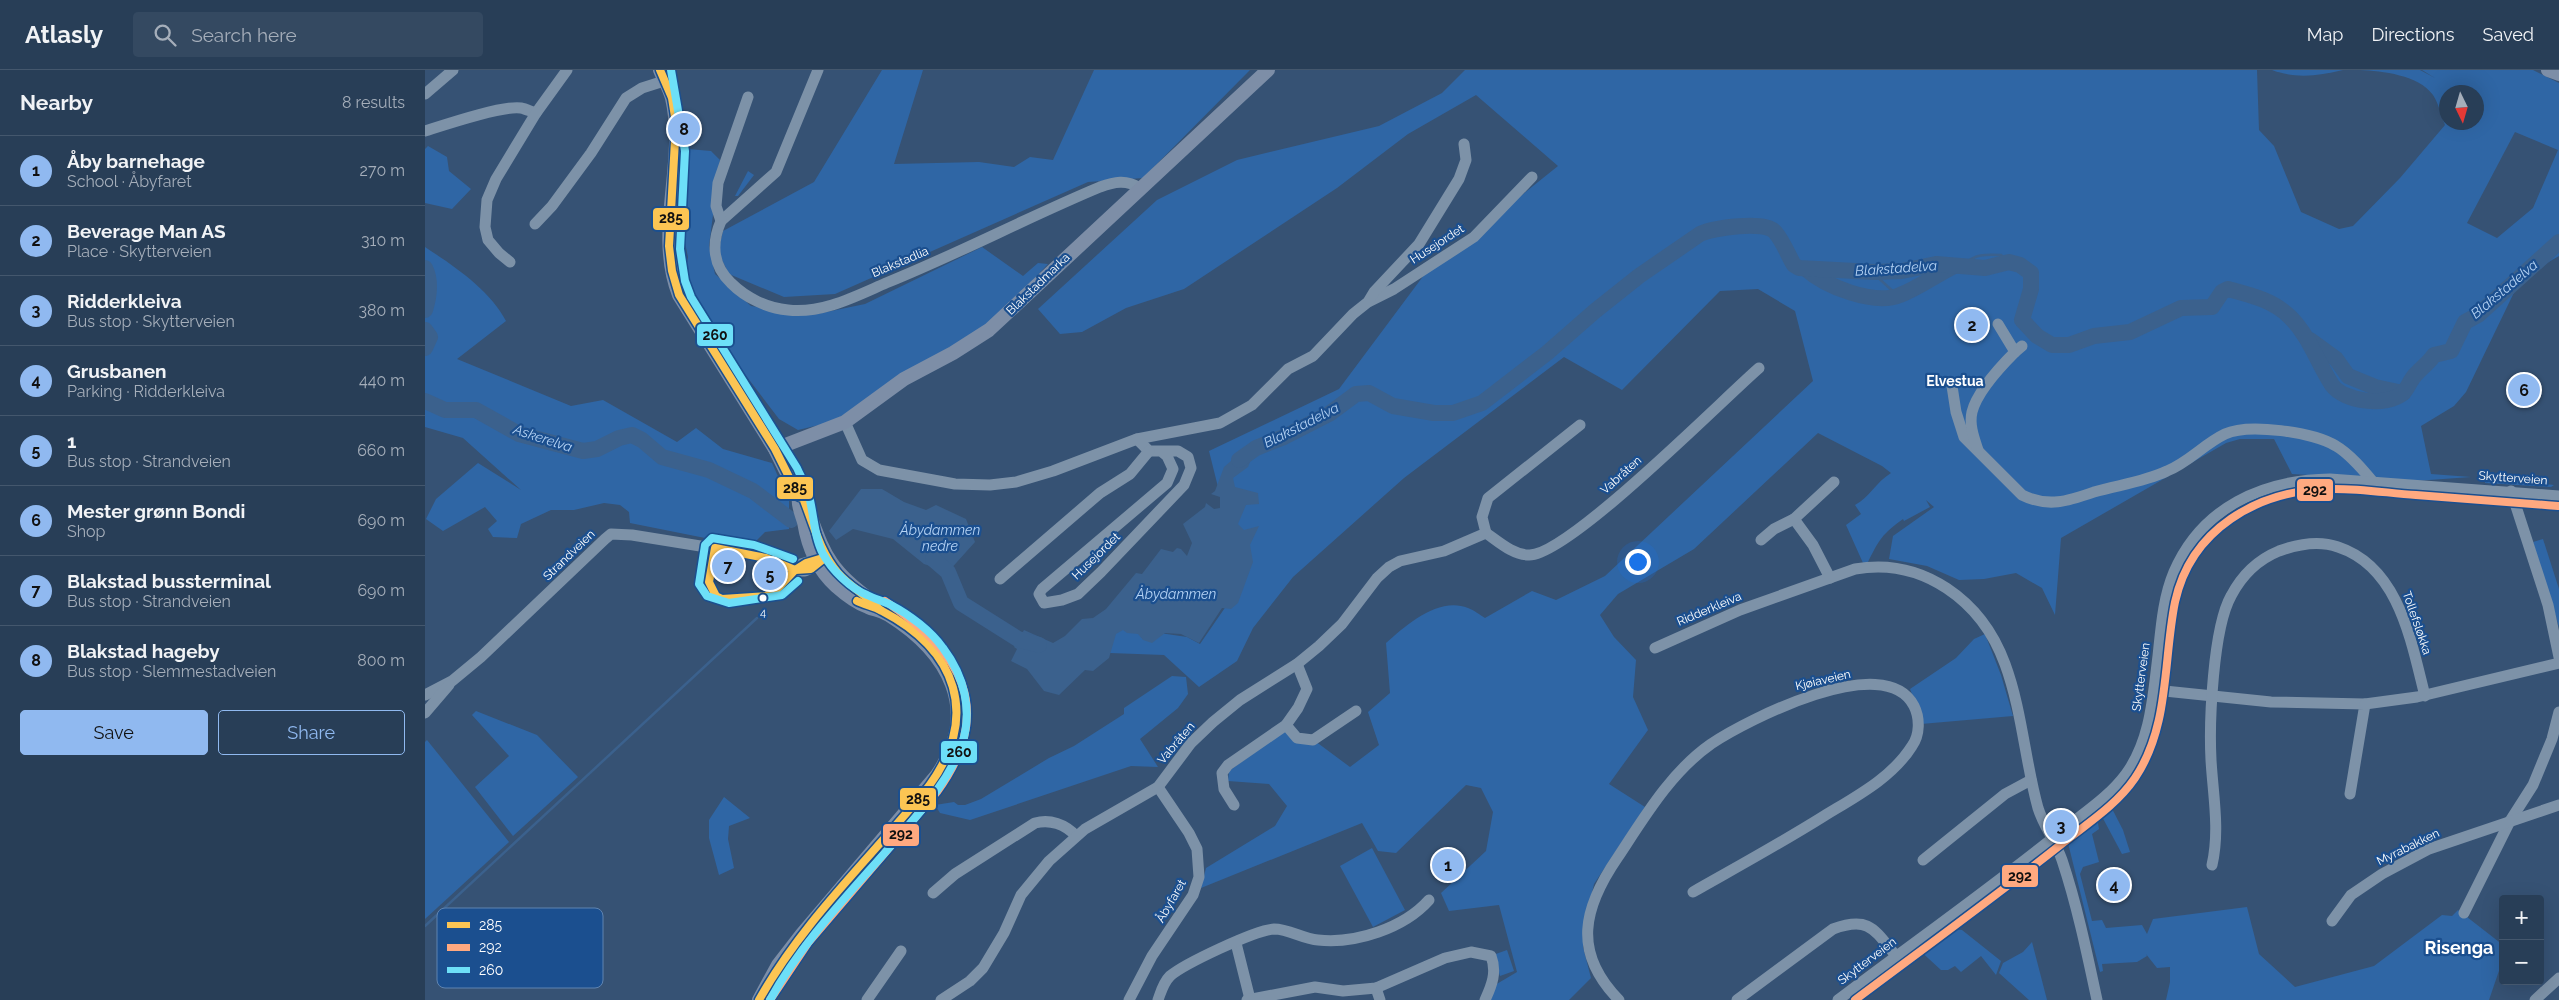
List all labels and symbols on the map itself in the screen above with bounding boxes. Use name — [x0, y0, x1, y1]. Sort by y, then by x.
north arrow — [2439, 85, 2484, 130]
pin: 8 — [668, 110, 700, 148]
line badge: 285 — [652, 207, 690, 231]
text: 285 — [659, 210, 683, 226]
street label: Husejordet — [1408, 221, 1466, 267]
street label: Blakstadlia — [869, 244, 931, 280]
street label: Blakstadmarka — [1003, 250, 1073, 318]
water label: Blakstadelva — [2467, 256, 2541, 322]
water label: Blakstadelva — [1854, 257, 1938, 279]
pin: 2 — [1956, 306, 1988, 344]
line badge: 260 — [696, 323, 734, 347]
text: 260 — [703, 327, 728, 343]
pin: 6 — [2508, 371, 2540, 409]
district label: Elvestua — [1926, 373, 1984, 389]
water label: Blakstadelva — [1261, 399, 1341, 451]
water label: Askerelva — [511, 421, 575, 455]
street label: Vabråten — [1598, 453, 1644, 497]
street label: Skytterveien — [2478, 469, 2548, 487]
line badge: 285 — [776, 476, 814, 500]
line badge: 292 — [2296, 478, 2334, 502]
text: 285 — [783, 480, 807, 496]
text: 292 — [2303, 482, 2327, 498]
water label: Åbydammen nedre — [899, 521, 980, 554]
street label: Strandveien — [540, 527, 598, 583]
street label: Husejordet — [1069, 530, 1123, 582]
pin: 7 — [712, 547, 744, 585]
your location — [1625, 549, 1651, 575]
pin: 5 — [754, 555, 786, 593]
water label: Åbydammen — [1135, 585, 1216, 602]
street label: Ridderkleiva — [1675, 589, 1743, 629]
street label: Tollefsløkka — [2400, 590, 2434, 656]
marker: 4 — [758, 593, 768, 603]
place label: 4 — [760, 606, 766, 619]
street label: Skytterveien — [2129, 642, 2153, 712]
street label: Kjøiaveien — [1794, 667, 1852, 693]
street label: Vabråten — [1155, 719, 1197, 767]
line badge: 260 — [940, 740, 978, 764]
text: 260 — [947, 744, 972, 760]
line badge: 285 — [899, 787, 937, 811]
text: 285 — [906, 791, 930, 807]
pin: 3 — [2045, 807, 2077, 845]
line badge: 292 — [882, 823, 920, 847]
text: 292 — [889, 826, 913, 842]
street label: Myrabakken — [2374, 826, 2442, 868]
pin: 1 — [1432, 846, 1464, 884]
line badge: 292 — [2001, 864, 2039, 888]
pin: 4 — [2098, 866, 2130, 904]
text: 292 — [2008, 868, 2032, 884]
street label: Åbyfaret — [1153, 877, 1189, 925]
legend — [437, 908, 603, 988]
text: 285 — [479, 917, 503, 933]
street label: Skytterveien — [1835, 935, 1899, 987]
district label: Risenga — [2425, 937, 2493, 958]
text: 292 — [479, 939, 502, 955]
text: 260 — [479, 962, 503, 978]

